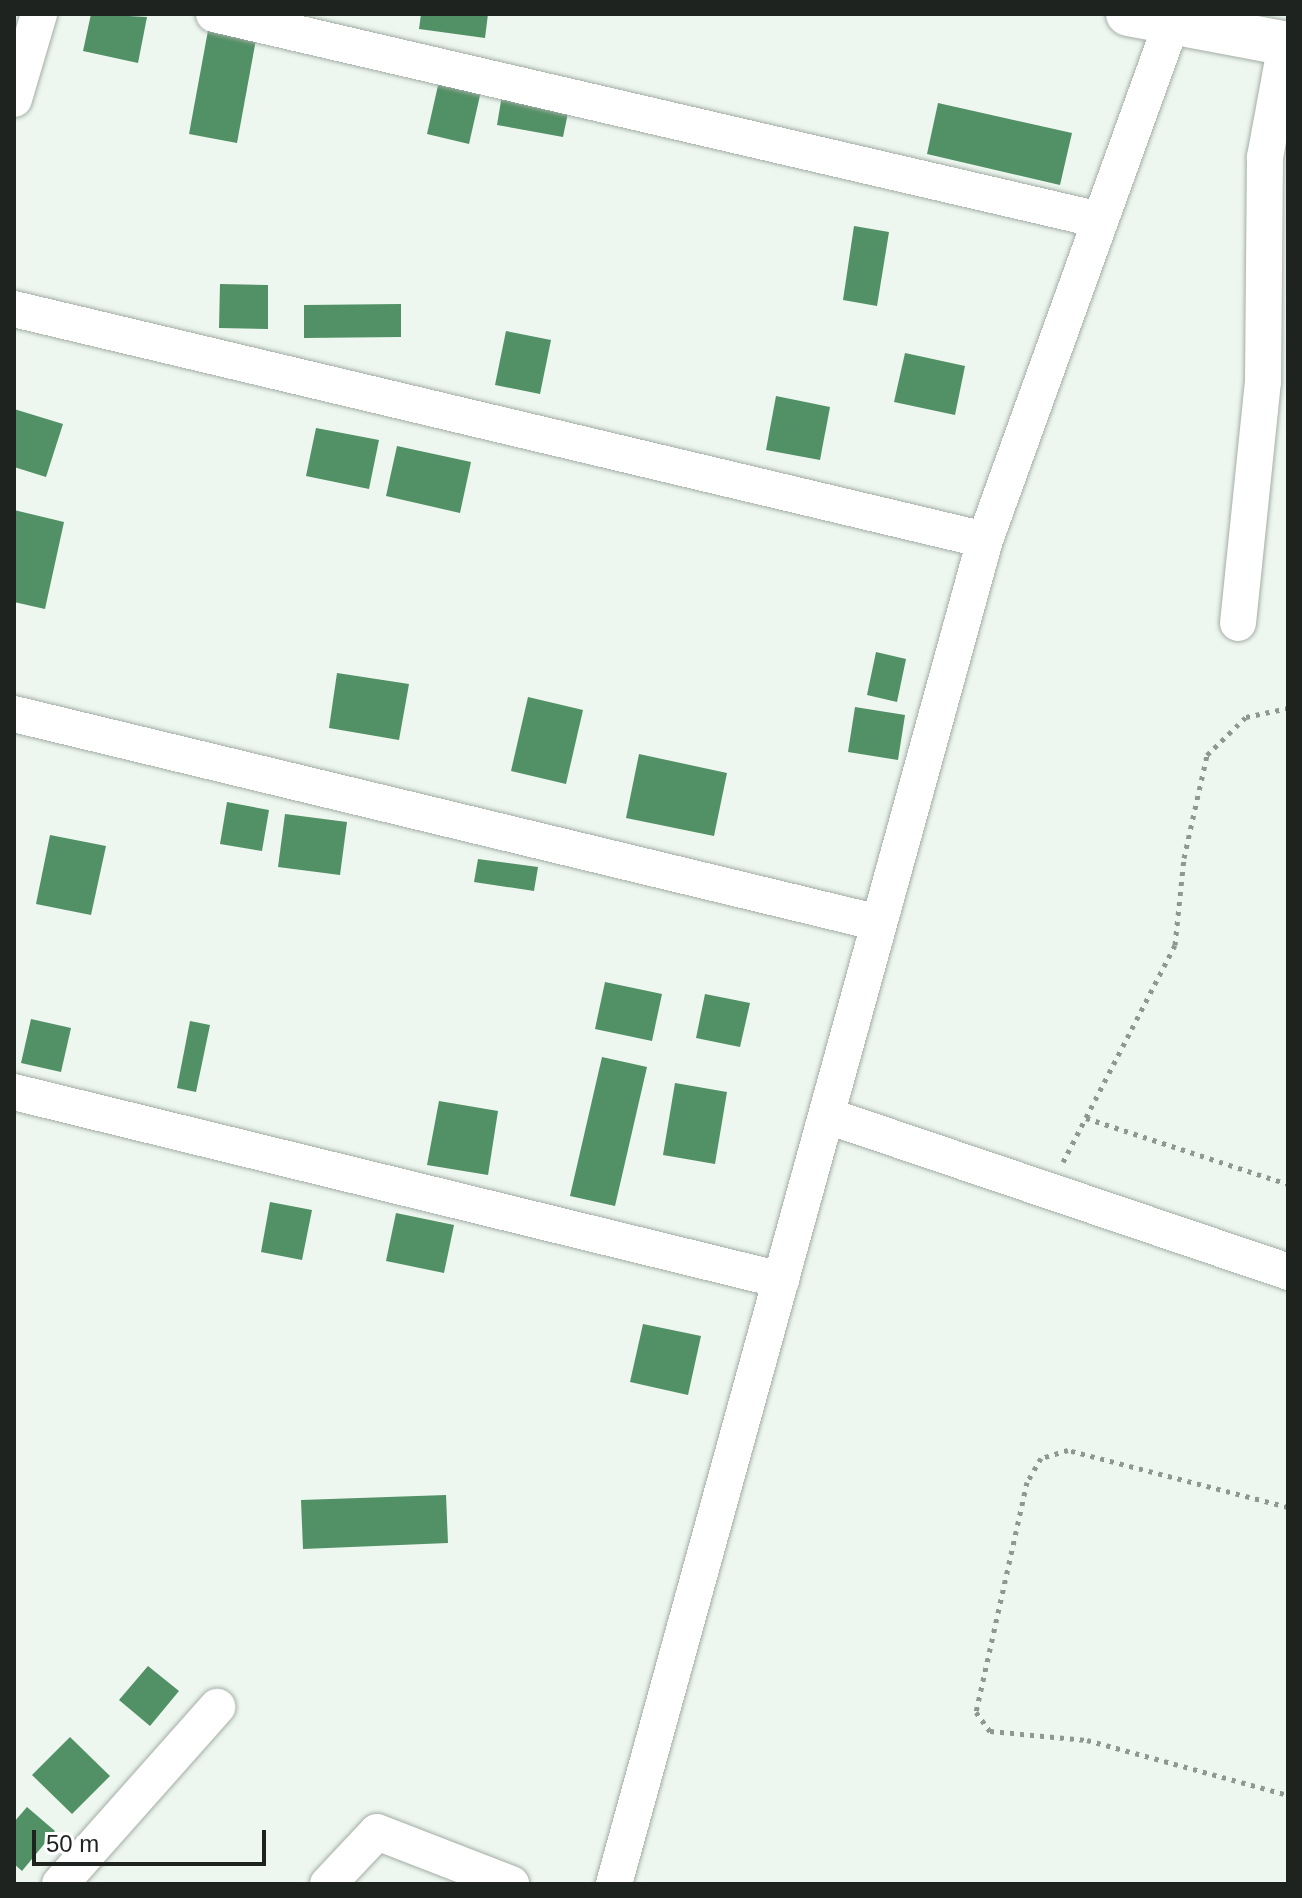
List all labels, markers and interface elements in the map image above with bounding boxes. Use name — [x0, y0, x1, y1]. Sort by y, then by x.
scale bar — [36, 1814, 270, 1864]
text: 50 m — [46, 1830, 99, 1857]

